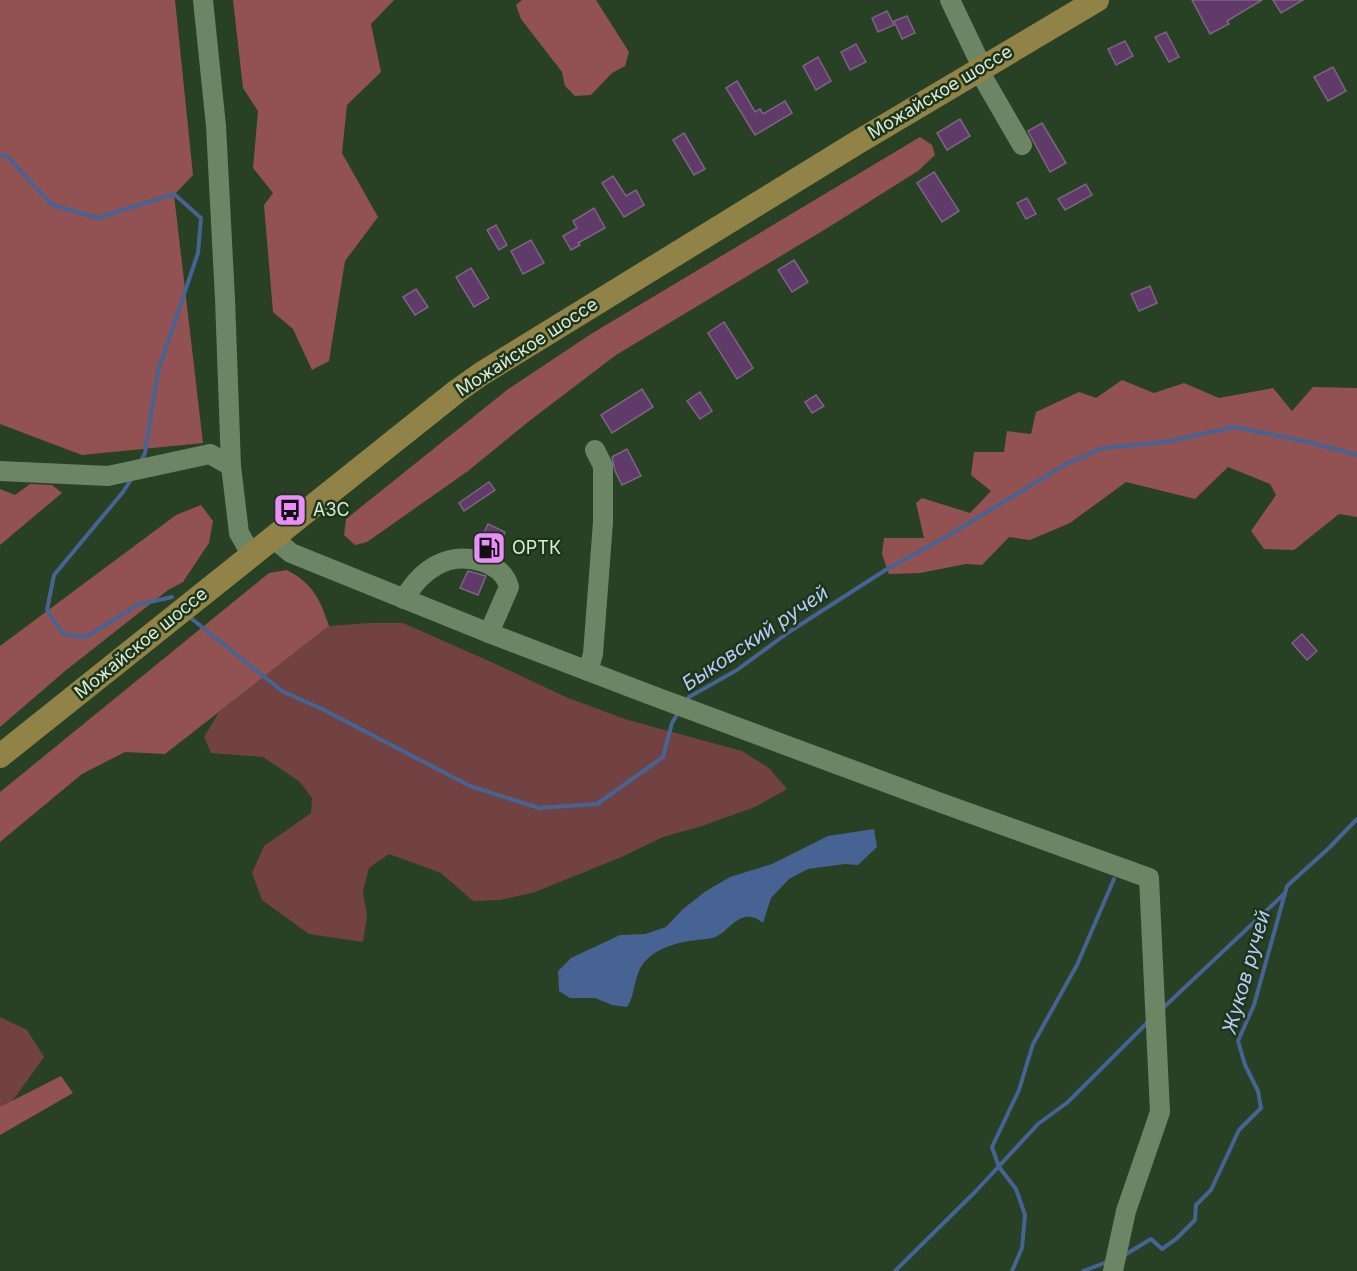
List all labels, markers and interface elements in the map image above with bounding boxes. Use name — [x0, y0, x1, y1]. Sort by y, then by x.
street label: Можайское шоссе — [864, 40, 1016, 143]
street label: Можайское шоссе — [452, 293, 601, 400]
bus stop icon: АЗС — [272, 492, 308, 528]
place label: АЗС — [313, 499, 350, 520]
fuel station icon: ОРТК — [471, 530, 507, 566]
place label: ОРТК — [512, 537, 561, 558]
water label: Быковский ручей — [677, 580, 833, 696]
street label: Можайское шоссе — [70, 583, 211, 703]
water label: Жуков ручей — [1217, 907, 1275, 1038]

